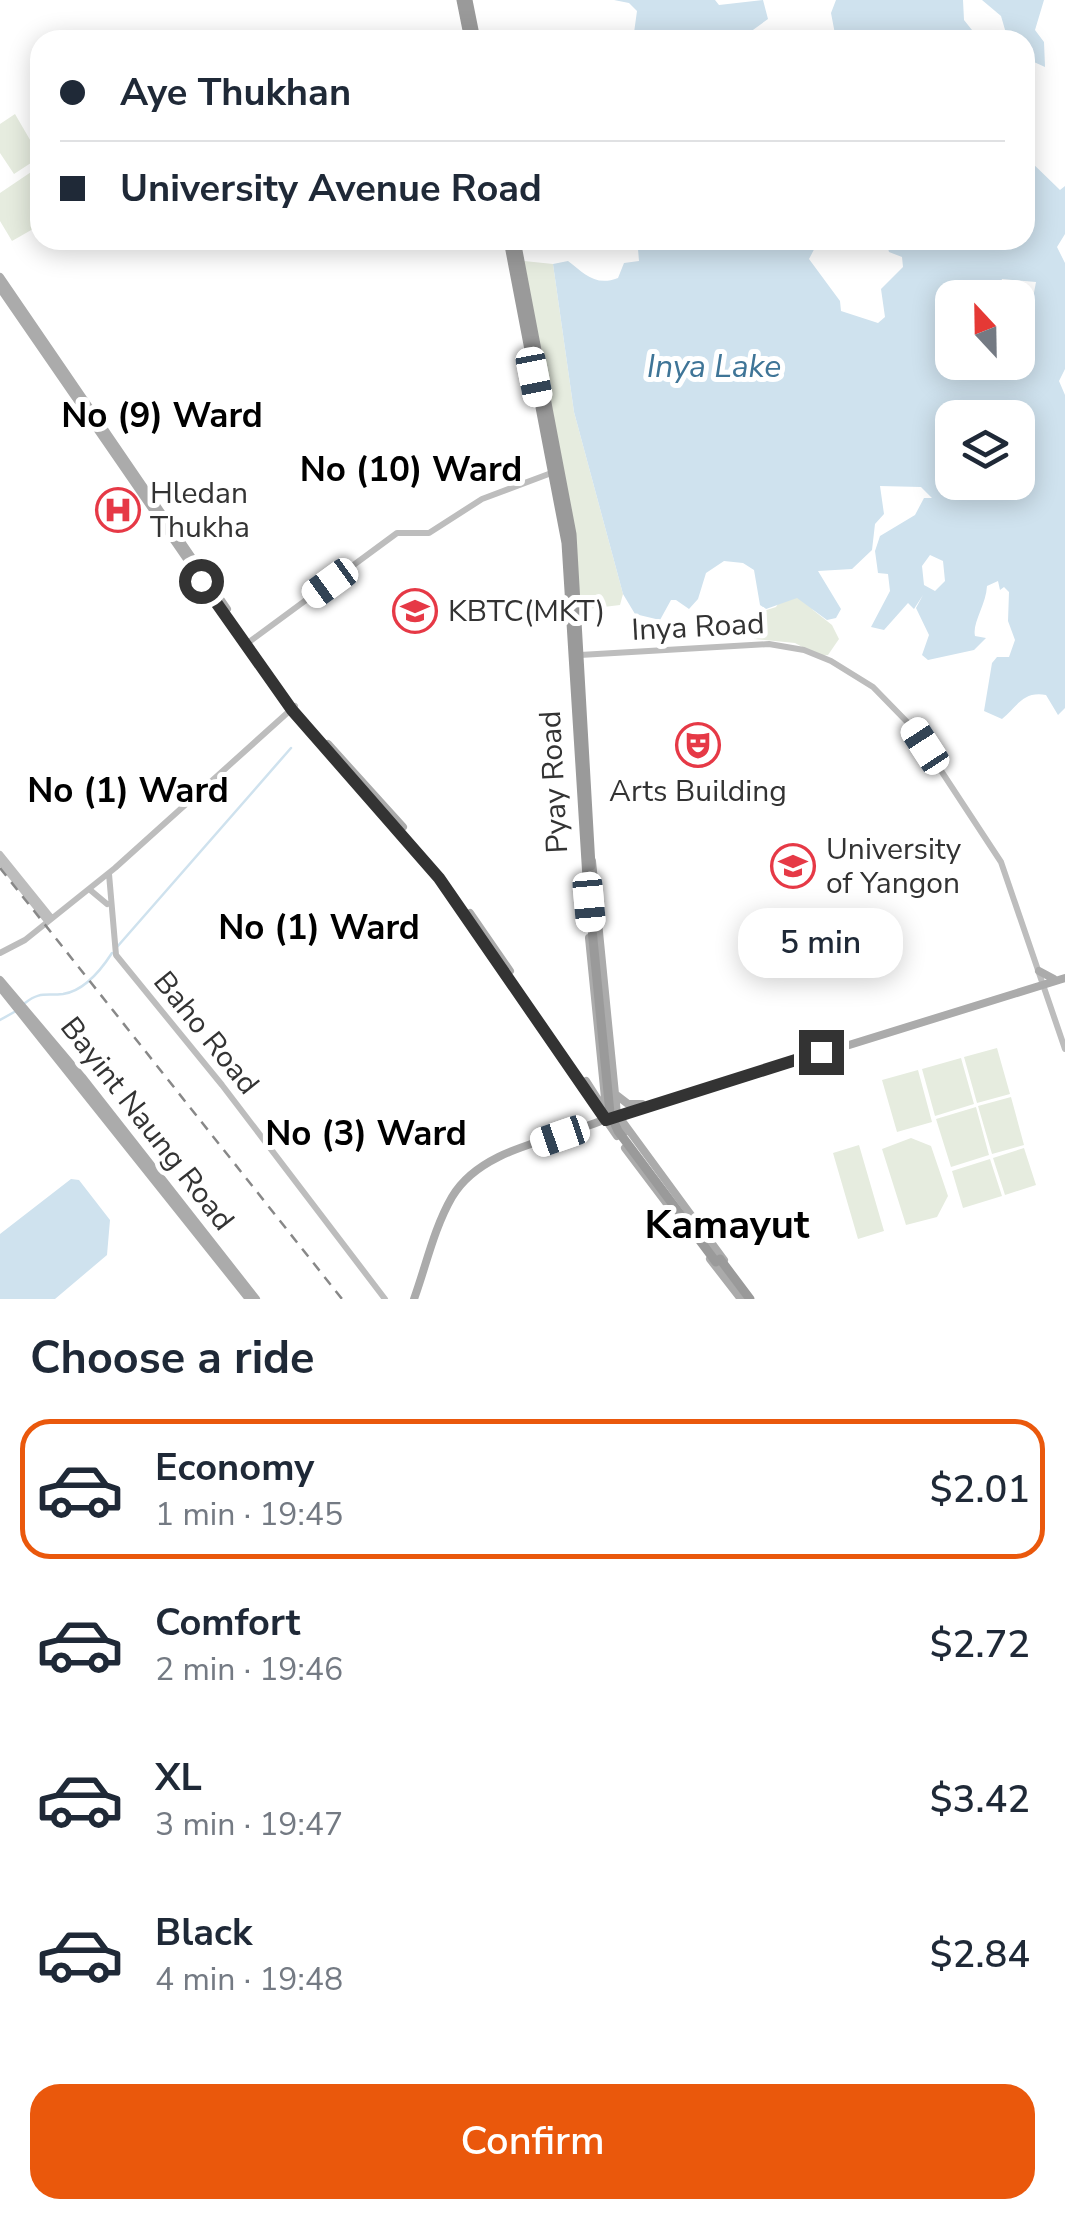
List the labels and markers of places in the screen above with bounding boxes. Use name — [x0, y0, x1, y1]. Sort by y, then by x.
place label: Hledan Thukha — [150, 473, 250, 548]
hospital icon: Hledan Thukha — [95, 487, 141, 533]
school or university icon: KBTC(MKT) — [392, 588, 438, 634]
place label: KBTC(MKT) — [448, 591, 605, 632]
theatre icon: Arts Building — [675, 722, 721, 768]
place label: Arts Building — [609, 771, 787, 812]
place label: University of Yangon — [826, 829, 962, 904]
school or university icon: University of Yangon — [770, 843, 816, 889]

